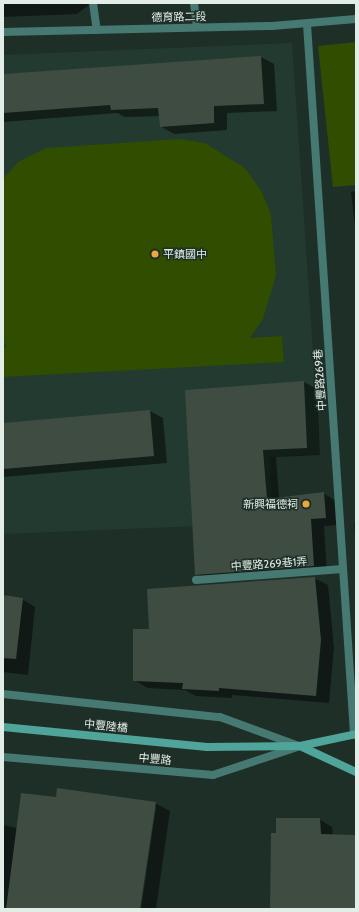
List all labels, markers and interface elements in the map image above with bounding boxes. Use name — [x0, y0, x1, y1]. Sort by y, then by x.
street label: 德育路二段 — [151, 10, 207, 24]
place label: 平鎮國中 — [163, 247, 207, 261]
marker: 平鎮國中 — [150, 249, 160, 259]
street label: 中豐路269巷 — [311, 348, 329, 412]
place label: 新興福德祠 — [243, 497, 298, 511]
marker: 新興福德祠 — [301, 499, 311, 509]
street label: 中豐路269巷1弄 — [230, 555, 308, 573]
street label: 中豐陸橋 — [83, 717, 129, 735]
street label: 中豐路 — [138, 751, 172, 767]

